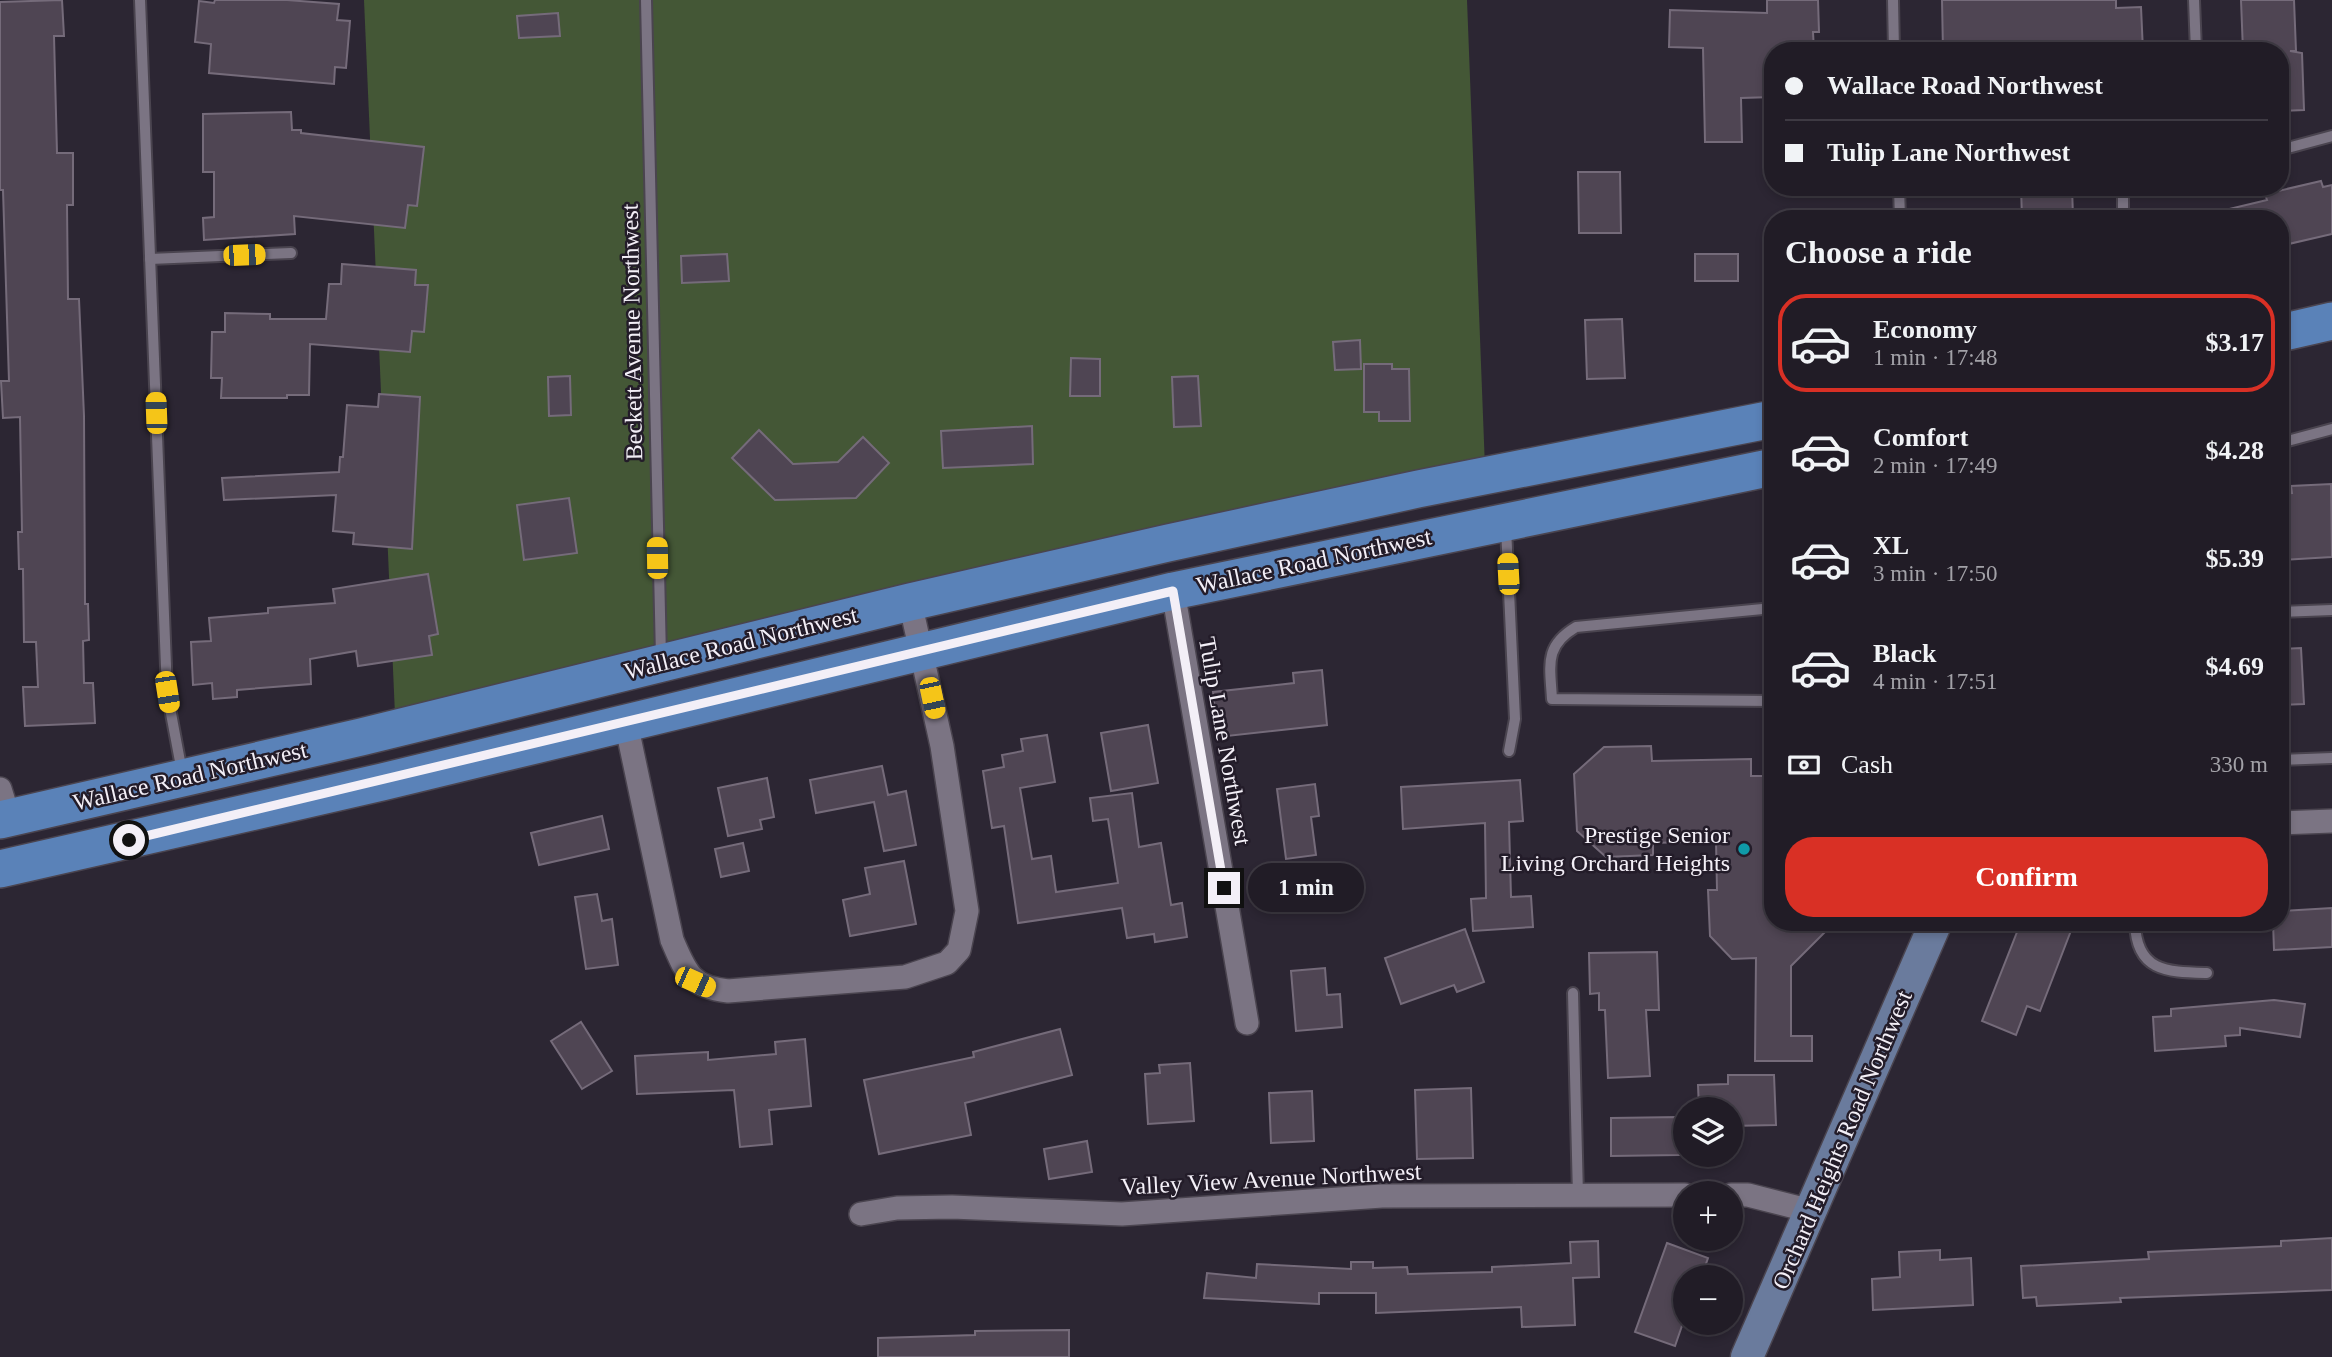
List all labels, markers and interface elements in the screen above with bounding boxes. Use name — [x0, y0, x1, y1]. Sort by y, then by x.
text: Wallace Road Northwest — [1827, 71, 2103, 100]
text: Tulip Lane Northwest — [1827, 138, 2070, 167]
street label: Beckett Avenue Northwest — [617, 203, 647, 461]
text: Choose a ride — [1785, 234, 1972, 270]
car — [223, 244, 266, 266]
icon: car — [1789, 312, 1852, 375]
text: Economy — [1873, 315, 1977, 344]
text: $3.17 — [2206, 328, 2264, 357]
text: 1 min · 17:48 — [1873, 345, 1998, 370]
car — [145, 392, 168, 434]
icon: car — [1789, 420, 1852, 483]
text: Comfort — [1873, 423, 1968, 452]
text: $4.28 — [2206, 436, 2264, 465]
text: 2 min · 17:49 — [1873, 453, 1998, 478]
street label: Wallace Road Northwest — [1194, 523, 1434, 599]
icon: car — [1789, 528, 1852, 591]
text: XL — [1873, 531, 1909, 560]
car — [647, 537, 668, 579]
text: $5.39 — [2206, 544, 2264, 573]
car — [1497, 552, 1520, 596]
text: 3 min · 17:50 — [1873, 561, 1998, 586]
street label: Wallace Road Northwest — [622, 601, 861, 685]
street label: Tulip Lane Northwest — [1194, 635, 1256, 848]
icon: car — [1789, 636, 1852, 699]
text: Black — [1873, 639, 1937, 668]
text: $4.69 — [2206, 652, 2264, 681]
text: 4 min · 17:51 — [1873, 669, 1998, 694]
car — [154, 670, 181, 714]
car — [918, 675, 947, 721]
street label: Wallace Road Northwest — [70, 736, 310, 816]
icon: cash — [1785, 746, 1823, 784]
text: Cash — [1841, 750, 1893, 779]
text: 330 m — [2210, 752, 2268, 777]
place label: Prestige Senior Living Orchard Heights — [1501, 822, 1730, 876]
route start — [113, 824, 145, 856]
button: Confirm — [1785, 837, 2268, 917]
marker: Prestige Senior Living Orchard Heights — [1736, 841, 1752, 857]
callout: 1 min — [1248, 864, 1364, 912]
route end — [1208, 872, 1240, 904]
text: 1 min — [1278, 875, 1334, 900]
car — [672, 964, 719, 1000]
street label: Orchard Heights Road Northwest — [1767, 986, 1917, 1293]
map controls — [1673, 1097, 1743, 1335]
button: layers — [1673, 1097, 1743, 1167]
street label: Valley View Avenue Northwest — [1120, 1158, 1422, 1200]
button: + — [1673, 1181, 1743, 1251]
button: − — [1673, 1265, 1743, 1335]

